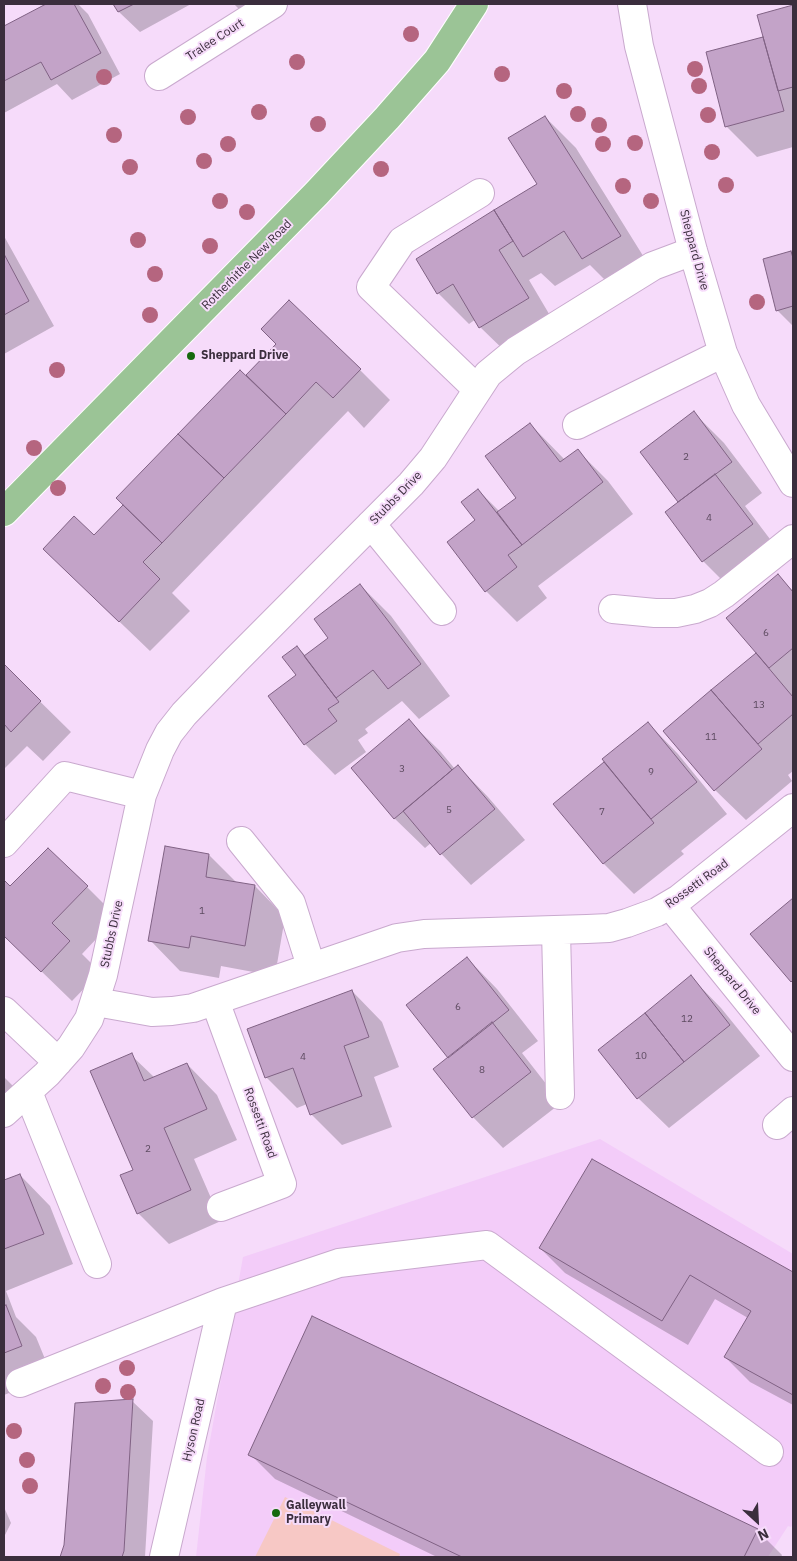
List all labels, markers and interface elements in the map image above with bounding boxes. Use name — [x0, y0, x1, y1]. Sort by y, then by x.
street label: Tralee Court — [183, 16, 247, 64]
street label: Sheppard Drive — [676, 208, 712, 292]
street label: Rotherhithe New Road — [199, 217, 295, 313]
place label: Sheppard Drive — [201, 349, 288, 363]
marker: Sheppard Drive — [185, 350, 197, 362]
house number: 2 — [683, 451, 689, 463]
street label: Stubbs Drive — [367, 468, 425, 528]
house number: 4 — [706, 512, 712, 524]
house number: 6 — [763, 627, 769, 639]
house number: 13 — [753, 699, 765, 711]
house number: 11 — [705, 731, 717, 743]
house number: 3 — [399, 763, 405, 775]
house number: 9 — [648, 766, 654, 778]
house number: 5 — [446, 804, 452, 816]
house number: 7 — [599, 806, 605, 818]
street label: Rossetti Road — [663, 856, 731, 912]
street label: Stubbs Drive — [98, 899, 126, 969]
house number: 1 — [199, 905, 205, 917]
street label: Sheppard Drive — [700, 944, 764, 1018]
house number: 6 — [455, 1001, 461, 1013]
house number: 12 — [681, 1013, 693, 1025]
house number: 10 — [635, 1050, 647, 1062]
house number: 4 — [300, 1051, 306, 1063]
house number: 8 — [479, 1064, 485, 1076]
street label: Rossetti Road — [241, 1086, 279, 1160]
house number: 2 — [145, 1143, 151, 1155]
street label: Hyson Road — [180, 1397, 208, 1463]
north arrow — [732, 1496, 782, 1546]
place label: Galleywall Primary — [286, 1499, 346, 1527]
marker: Galleywall Primary — [270, 1507, 282, 1519]
text: N — [755, 1524, 772, 1545]

